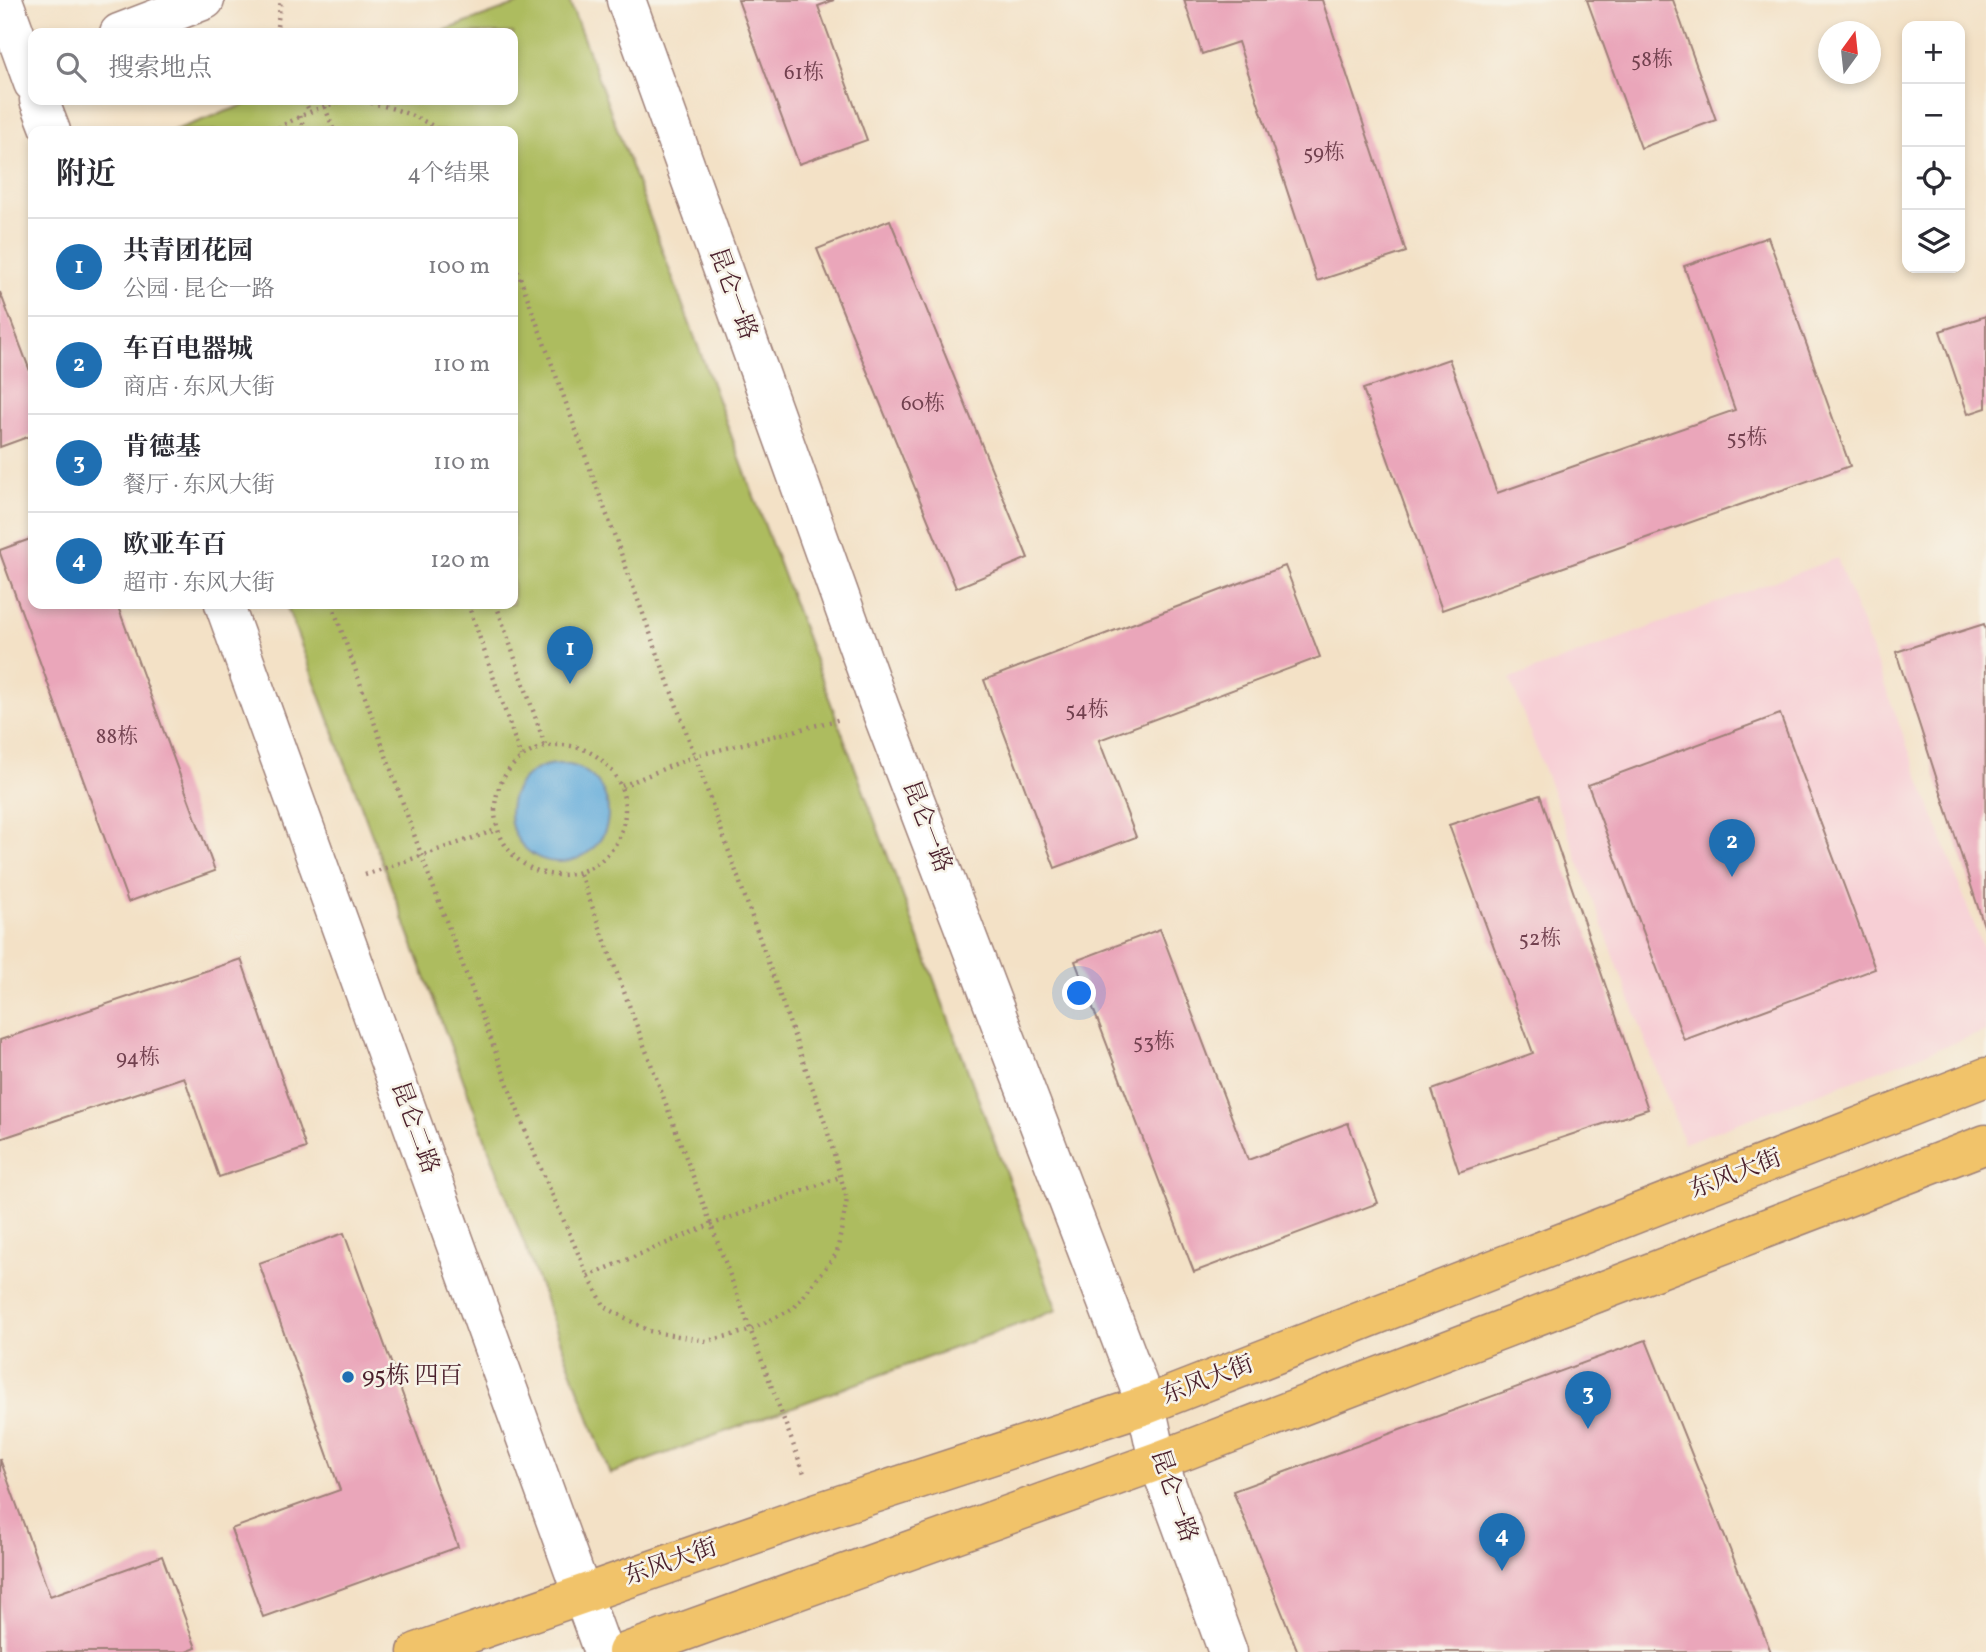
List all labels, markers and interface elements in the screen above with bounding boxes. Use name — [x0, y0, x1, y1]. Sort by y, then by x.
north arrow — [1818, 21, 1881, 84]
map controls — [1902, 21, 1965, 273]
button: + — [1902, 21, 1965, 84]
search box — [28, 28, 518, 105]
house number: 58栋 — [1631, 46, 1673, 75]
icon: search — [52, 48, 90, 86]
text: 搜索地点 — [108, 51, 212, 87]
house number: 61栋 — [784, 59, 824, 88]
button: − — [1902, 84, 1965, 147]
house number: 59栋 — [1303, 139, 1345, 168]
button: locate — [1902, 147, 1965, 210]
text: 附近 — [56, 154, 116, 196]
text: 4个结果 — [407, 158, 490, 190]
button: layers — [1902, 210, 1965, 273]
text: 共青团花园 — [123, 234, 253, 270]
street label: 昆仑一路 — [700, 243, 764, 345]
text: 1 — [74, 251, 84, 283]
text: 100 m — [428, 251, 490, 283]
text: 公园 · 昆仑一路 — [123, 274, 275, 306]
text: 车百电器城 — [123, 332, 253, 368]
text: 2 — [73, 349, 85, 381]
text: 110 m — [433, 349, 490, 381]
text: 商店 · 东风大街 — [123, 372, 275, 404]
house number: 60栋 — [901, 390, 945, 419]
house number: 55栋 — [1726, 424, 1768, 453]
text: 肯德基 — [123, 430, 201, 466]
text: 3 — [73, 447, 85, 479]
text: 110 m — [433, 447, 490, 479]
text: 餐厅 · 东风大街 — [123, 470, 275, 502]
text: 欧亚车百 — [123, 528, 227, 564]
text: 4 — [72, 545, 86, 577]
text: 120 m — [430, 545, 490, 577]
text: 超市 · 东风大街 — [123, 568, 275, 600]
pin: 1 — [547, 626, 593, 684]
house number: 54栋 — [1065, 696, 1109, 725]
house number: 88栋 — [96, 723, 138, 752]
street label: 昆仑一路 — [893, 776, 959, 878]
pin: 2 — [1709, 819, 1755, 877]
house number: 52栋 — [1519, 925, 1561, 954]
your location — [1062, 976, 1096, 1010]
house number: 53栋 — [1133, 1028, 1175, 1057]
house number: 94栋 — [116, 1044, 160, 1073]
street label: 昆仑二路 — [382, 1077, 446, 1179]
street label: 东风大街 — [1685, 1142, 1787, 1208]
street label: 东风大街 — [1157, 1348, 1259, 1414]
place label: 95栋 四百 — [362, 1360, 463, 1394]
marker: 95栋 四百 — [340, 1369, 356, 1385]
pin: 3 — [1565, 1371, 1611, 1429]
street label: 昆仑一路 — [1141, 1445, 1205, 1547]
pin: 4 — [1479, 1513, 1525, 1571]
street label: 东风大街 — [620, 1531, 722, 1595]

